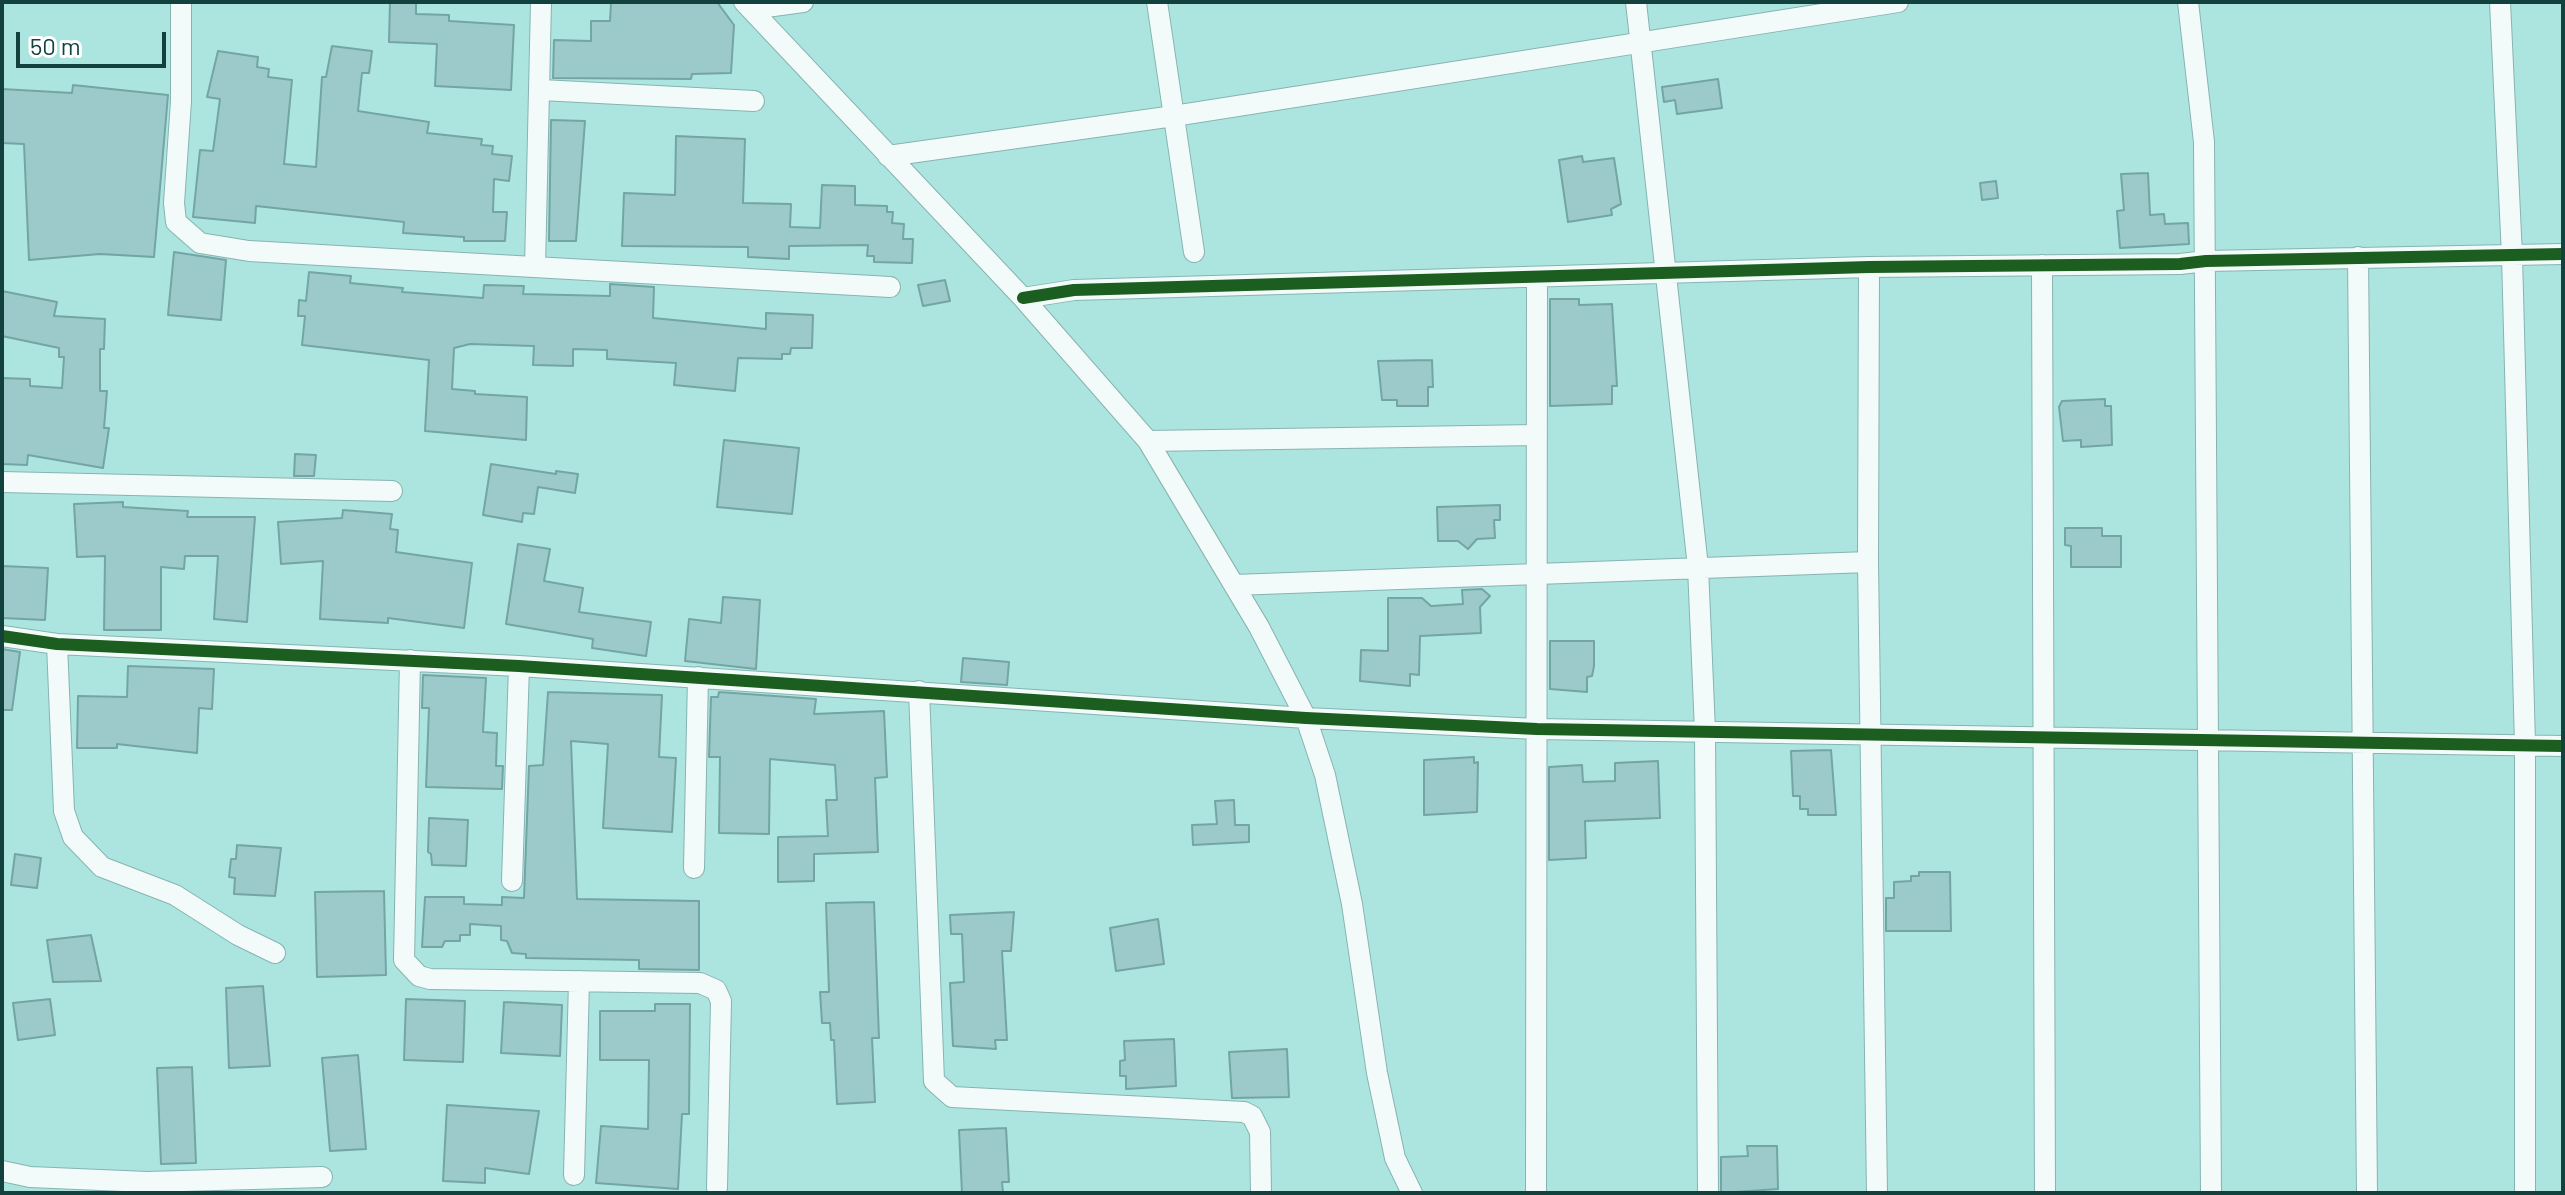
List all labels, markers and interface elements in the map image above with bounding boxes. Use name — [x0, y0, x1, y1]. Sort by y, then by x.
scale bar — [20, 16, 170, 66]
text: 50 m — [30, 31, 81, 60]

